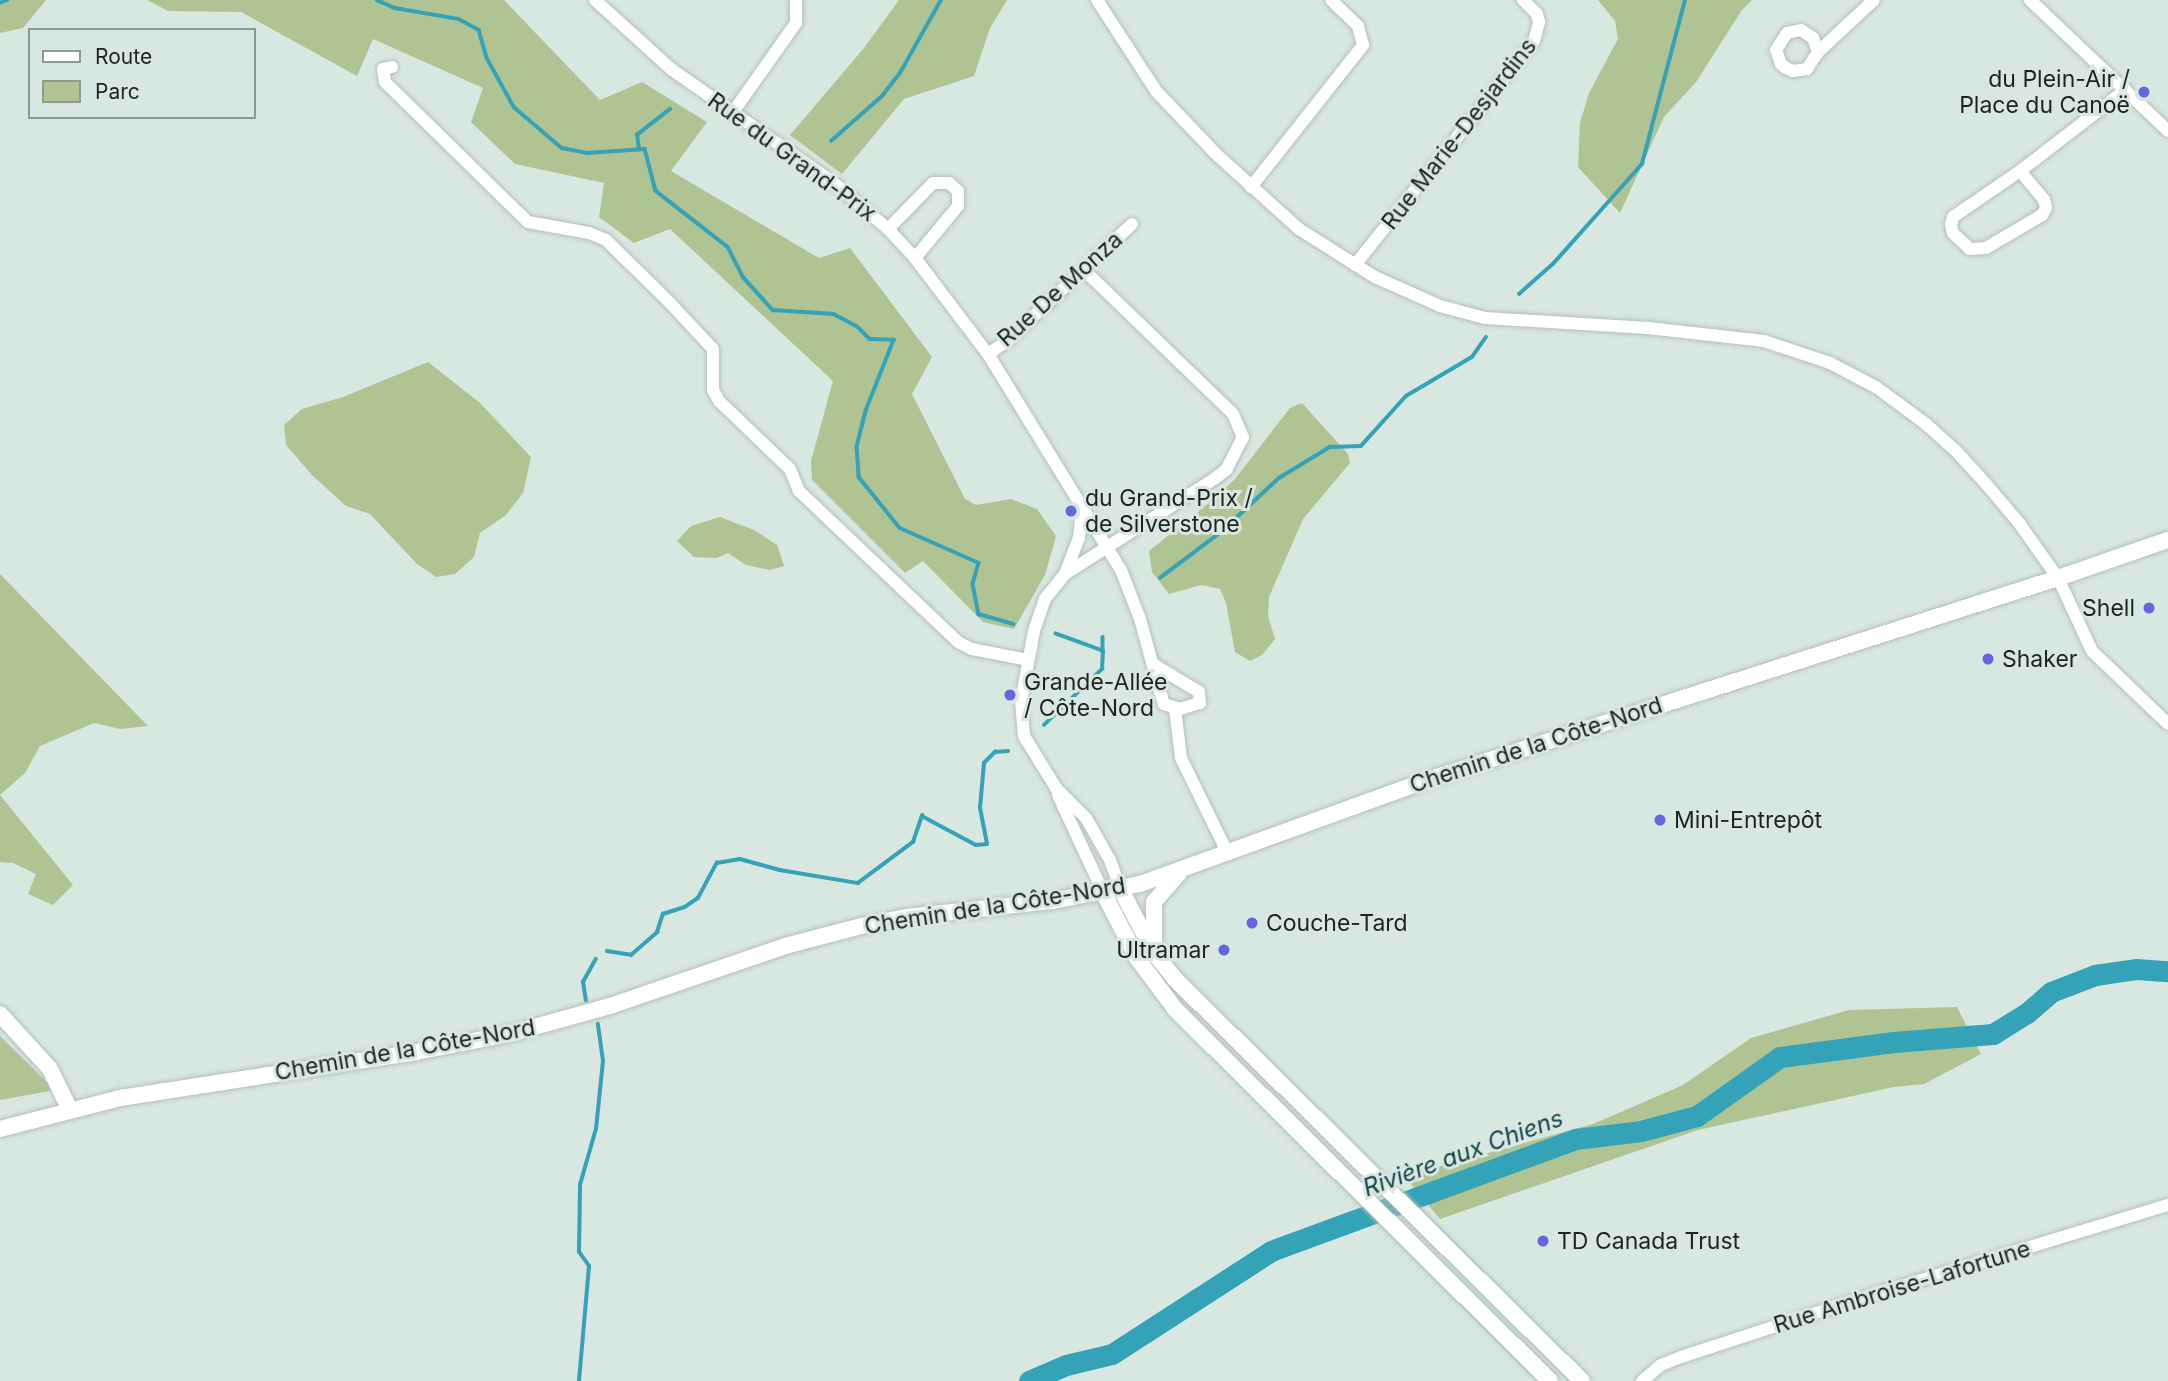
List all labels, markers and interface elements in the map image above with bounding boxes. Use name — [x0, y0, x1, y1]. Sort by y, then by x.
legend — [28, 28, 256, 119]
street label: Rue Marie-Desjardins — [1376, 33, 1542, 235]
text: Route — [95, 44, 152, 69]
place label: du Plein-Air / Place du Canoë — [1959, 65, 2130, 119]
text: Parc — [95, 79, 140, 104]
marker: du Plein-Air / Place du Canoë — [2136, 84, 2152, 100]
street label: Rue du Grand-Prix — [702, 87, 882, 227]
street label: Rue De Monza — [992, 226, 1128, 352]
place label: du Grand-Prix / de Silverstone — [1085, 484, 1253, 538]
marker: du Grand-Prix / de Silverstone — [1063, 503, 1079, 519]
place label: Shell — [2082, 594, 2135, 622]
marker: Shell — [2141, 600, 2157, 616]
place label: Shaker — [2002, 645, 2077, 673]
marker: Shaker — [1980, 651, 1996, 667]
place label: Grande-Allée / Côte-Nord — [1024, 668, 1167, 722]
marker: Grande-Allée / Côte-Nord — [1002, 687, 1018, 703]
street label: Chemin de la Côte-Nord — [1406, 691, 1666, 799]
place label: Mini-Entrepôt — [1674, 806, 1822, 834]
marker: Mini-Entrepôt — [1652, 812, 1668, 828]
street label: Chemin de la Côte-Nord — [863, 872, 1127, 940]
place label: Couche-Tard — [1266, 909, 1408, 937]
marker: Couche-Tard — [1244, 915, 1260, 931]
place label: Ultramar — [1116, 936, 1210, 964]
marker: Ultramar — [1216, 942, 1232, 958]
street label: Chemin de la Côte-Nord — [273, 1014, 537, 1086]
water label: Rivière aux Chiens — [1359, 1103, 1567, 1203]
place label: TD Canada Trust — [1557, 1227, 1740, 1255]
marker: TD Canada Trust — [1535, 1233, 1551, 1249]
street label: Rue Ambroise-Lafortune — [1770, 1235, 2034, 1339]

